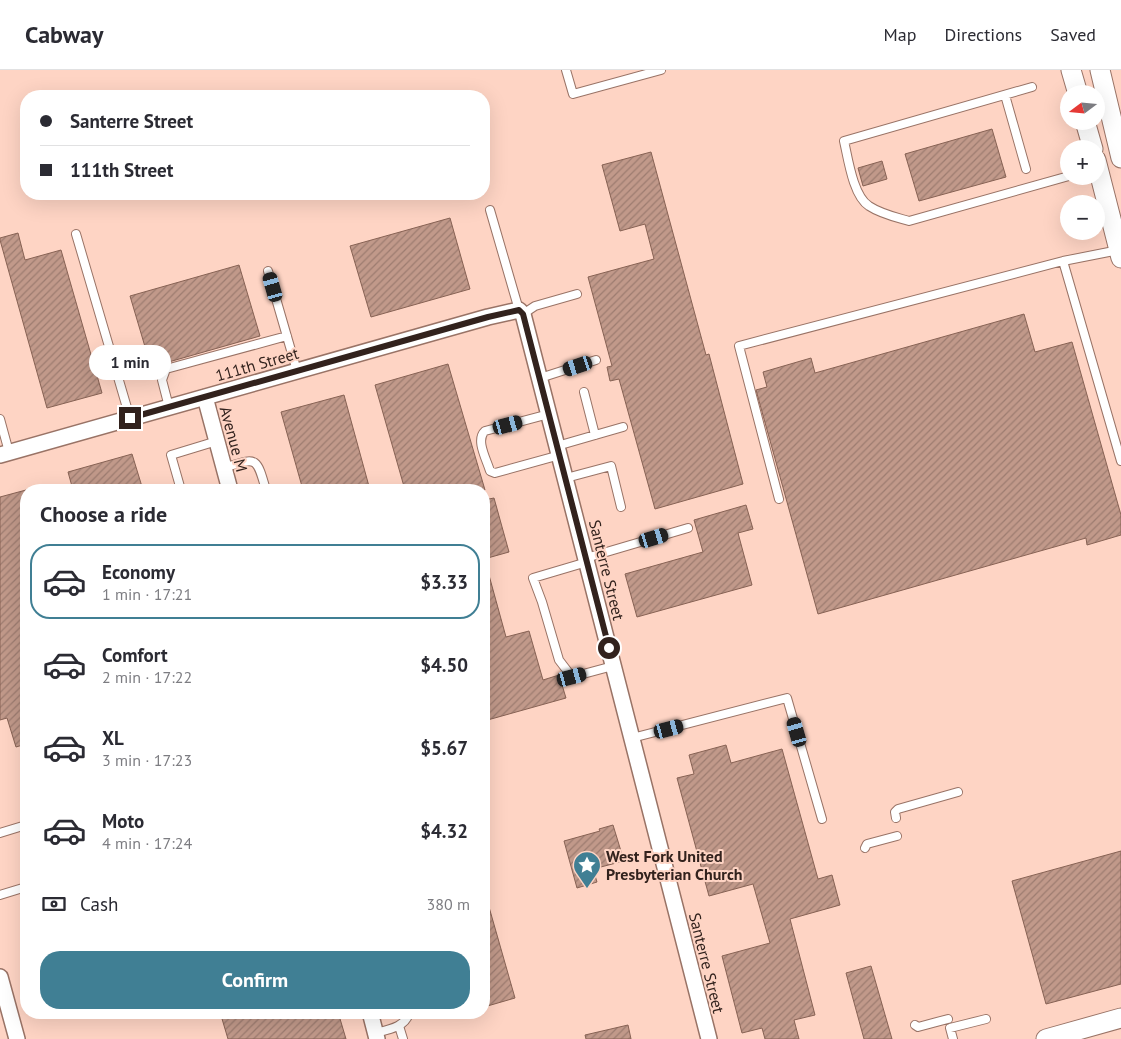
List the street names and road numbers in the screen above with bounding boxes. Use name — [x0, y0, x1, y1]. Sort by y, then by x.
street label: 111th Street — [213, 342, 301, 385]
street label: Avenue M — [216, 404, 252, 474]
street label: Santerre Street — [585, 518, 629, 623]
street label: Santerre Street — [685, 911, 729, 1016]

